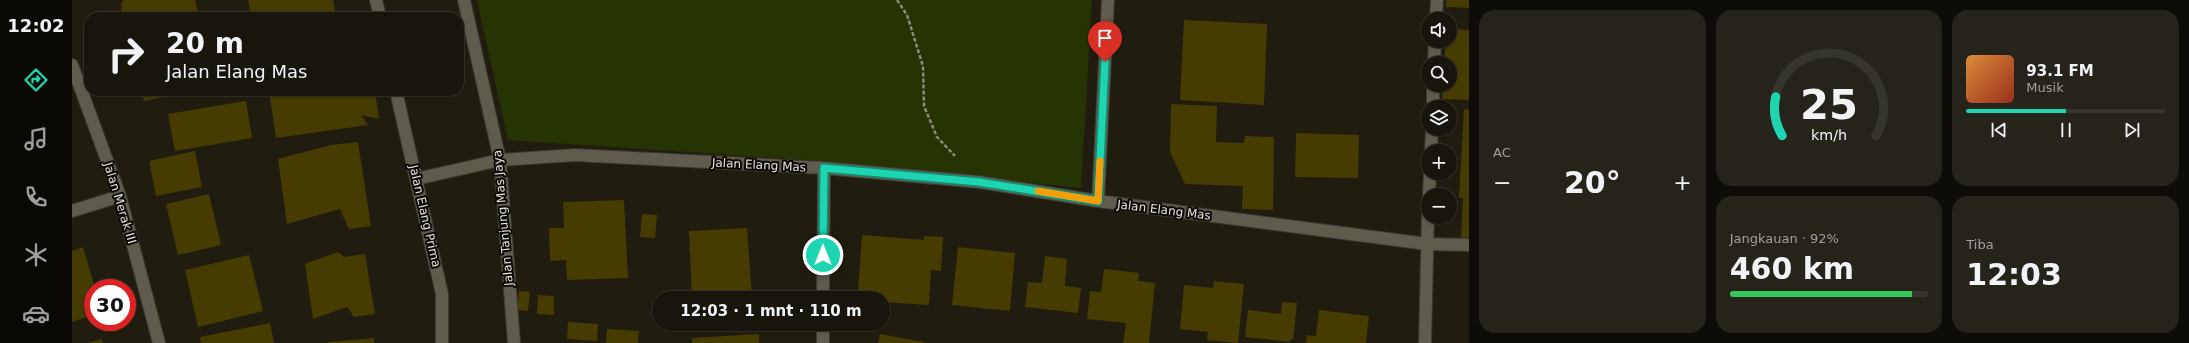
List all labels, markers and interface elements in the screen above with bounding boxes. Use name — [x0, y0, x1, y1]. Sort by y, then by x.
map controls — [1421, 12, 1457, 224]
button: sound — [1421, 12, 1457, 48]
text: 12:02 — [7, 15, 65, 36]
pin — [1088, 21, 1122, 62]
text: 20 m — [166, 27, 244, 60]
icon: arrive — [1094, 27, 1116, 49]
icon: right — [100, 28, 152, 80]
button: search — [1421, 56, 1457, 92]
text: Jalan Elang Mas — [166, 61, 307, 82]
text: 93.1 FM — [2026, 62, 2094, 80]
icon: directions — [22, 66, 50, 94]
text: 25 — [1800, 80, 1858, 129]
text: Musik — [2026, 80, 2064, 95]
button: layers — [1421, 100, 1457, 136]
icon: previous — [1988, 119, 2010, 141]
icon: pause — [2055, 119, 2077, 141]
icon: next — [2121, 119, 2143, 141]
icon: music — [22, 125, 50, 153]
text: km/h — [1811, 126, 1847, 142]
button: + — [1421, 144, 1457, 180]
text: AC — [1493, 145, 1511, 160]
street label: Jalan Tanjung Mas Jaya — [490, 149, 516, 288]
street label: Jalan Elang Mas — [711, 155, 806, 174]
street label: Jalan Merak III — [101, 160, 139, 245]
street label: Jalan Elang Prima — [406, 162, 444, 269]
text: 20° — [1564, 165, 1621, 200]
text: − — [1493, 170, 1511, 195]
text: + — [1673, 170, 1692, 195]
icon: phone — [22, 183, 50, 211]
button: − — [1421, 188, 1457, 224]
street label: Jalan Elang Mas — [1115, 197, 1212, 223]
text: Jangkauan · 92% — [1730, 231, 1839, 246]
position arrow — [802, 234, 844, 276]
text: Tiba — [1966, 237, 1994, 252]
icon: climate — [22, 241, 50, 269]
text: 460 km — [1730, 251, 1854, 286]
text: 12:03 — [1966, 257, 2062, 292]
speed limit sign: 30 — [84, 279, 136, 331]
icon: car — [22, 300, 50, 328]
text: 12:03 · 1 mnt · 110 m — [680, 302, 862, 320]

